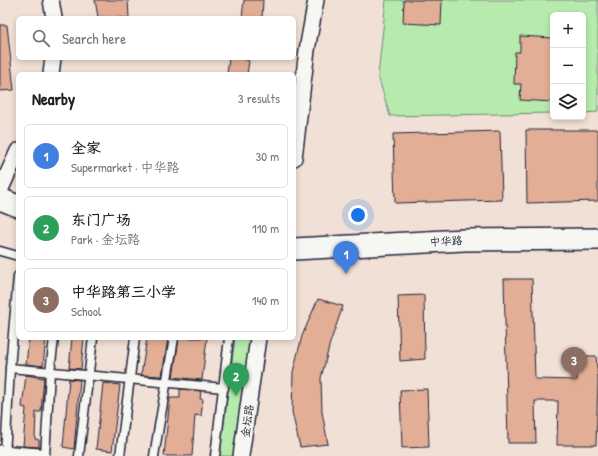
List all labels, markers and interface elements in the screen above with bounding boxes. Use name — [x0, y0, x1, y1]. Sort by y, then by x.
map controls — [550, 12, 586, 120]
button: + — [550, 12, 586, 48]
search box — [16, 16, 296, 60]
icon: search — [30, 27, 52, 49]
text: Search here — [62, 28, 126, 49]
button: − — [550, 48, 586, 84]
button: layers — [550, 84, 586, 120]
text: Nearby — [32, 87, 75, 110]
text: 3 results — [238, 89, 280, 107]
text: 全家 — [71, 137, 101, 158]
text: 1 — [44, 147, 48, 165]
text: 30 m — [256, 147, 279, 165]
text: Supermarket · 中华路 — [71, 158, 179, 176]
your location — [348, 205, 368, 225]
text: 东门广场 — [71, 209, 131, 230]
text: 2 — [43, 219, 49, 237]
text: 110 m — [252, 219, 279, 237]
text: Park · 金坛路 — [71, 230, 140, 248]
street label: 中华路 — [429, 233, 463, 249]
pin: 1 — [333, 241, 359, 274]
text: 中华路第三小学 — [71, 281, 176, 302]
text: 3 — [43, 291, 49, 309]
text: 140 m — [252, 291, 279, 309]
text: School — [71, 302, 101, 320]
pin: 3 — [561, 347, 587, 380]
pin: 2 — [223, 363, 249, 396]
street label: 金坛路 — [238, 404, 256, 438]

